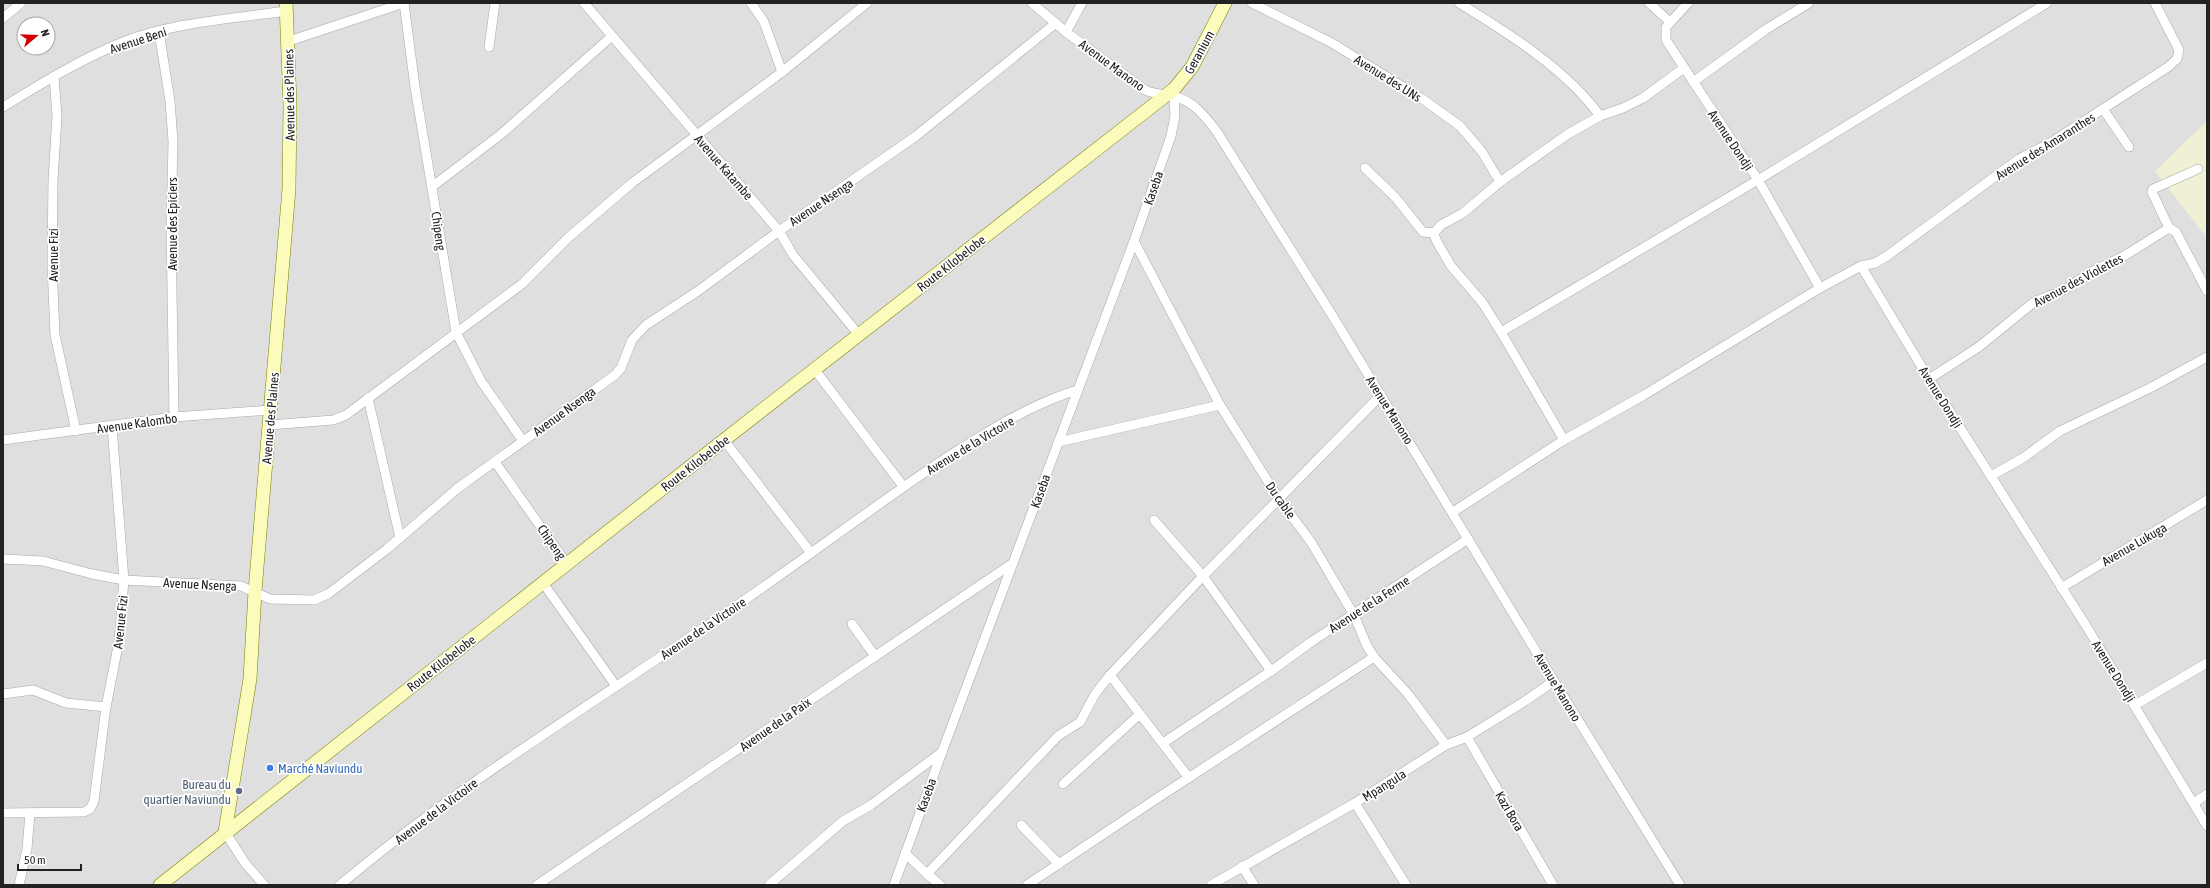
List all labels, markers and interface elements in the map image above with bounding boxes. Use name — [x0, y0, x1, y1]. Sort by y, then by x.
north arrow — [16, 16, 56, 56]
street label: Avenue Beni — [108, 24, 169, 57]
text: N — [39, 28, 52, 38]
street label: Geranium — [1181, 28, 1217, 77]
street label: Avenue Manono — [1076, 37, 1147, 94]
street label: Avenue des Plaines — [281, 49, 298, 141]
street label: Avenue des UNs — [1351, 52, 1424, 105]
street label: Avenue Dondji — [1705, 107, 1756, 173]
street label: Avenue des Amaranthes — [1993, 110, 2098, 183]
street label: Avenue Katambe — [691, 132, 756, 203]
street label: Kaseba — [1141, 169, 1166, 207]
street label: Avenue Nsenga — [787, 176, 856, 229]
street label: Avenue des Epiciers — [165, 177, 180, 271]
street label: Chipeng — [428, 211, 449, 252]
street label: Avenue Fizi — [46, 228, 61, 282]
street label: Route Kilobelobe — [914, 232, 989, 295]
street label: Avenue des Violettes — [2031, 250, 2126, 310]
street label: Avenue Dondji — [1916, 364, 1965, 431]
street label: Avenue des Plaines — [259, 371, 282, 464]
street label: Avenue Manono — [1363, 373, 1416, 447]
street label: Avenue Nsenga — [530, 384, 598, 439]
street label: Avenue Kalombo — [96, 410, 178, 437]
street label: Avenue de la Victoire — [924, 413, 1017, 477]
street label: Route Kilobelobe — [658, 432, 733, 495]
street label: Kaseba — [1027, 472, 1053, 510]
street label: Du cable — [1263, 479, 1299, 522]
street label: Avenue Lukuga — [2099, 520, 2169, 569]
street label: Chipeng — [534, 522, 569, 563]
street label: Avenue de la Ferme — [1326, 573, 1412, 636]
street label: Avenue Nsenga — [163, 575, 237, 594]
street label: Avenue de la Victoire — [658, 594, 749, 662]
street label: Avenue Fizi — [110, 595, 131, 650]
street label: Route Kilobelobe — [404, 632, 479, 695]
street label: Avenue Dondji — [2089, 638, 2138, 705]
street label: Avenue Manono — [1531, 650, 1584, 724]
street label: Avenue de la Paix — [737, 694, 814, 754]
place label: Marché Naviundu — [278, 761, 362, 776]
marker: Marché Naviundu — [265, 763, 275, 773]
street label: Mpangula — [1360, 766, 1409, 805]
street label: Avenue de la Victoire — [392, 775, 481, 847]
street label: Kaseba — [913, 776, 939, 814]
place label: Bureau du quartier Naviundu — [143, 777, 231, 807]
marker: Bureau du quartier Naviundu — [234, 786, 244, 796]
street label: Kazi Bora — [1492, 789, 1527, 834]
scale bar — [18, 846, 81, 872]
text: 50 m — [24, 853, 46, 867]

